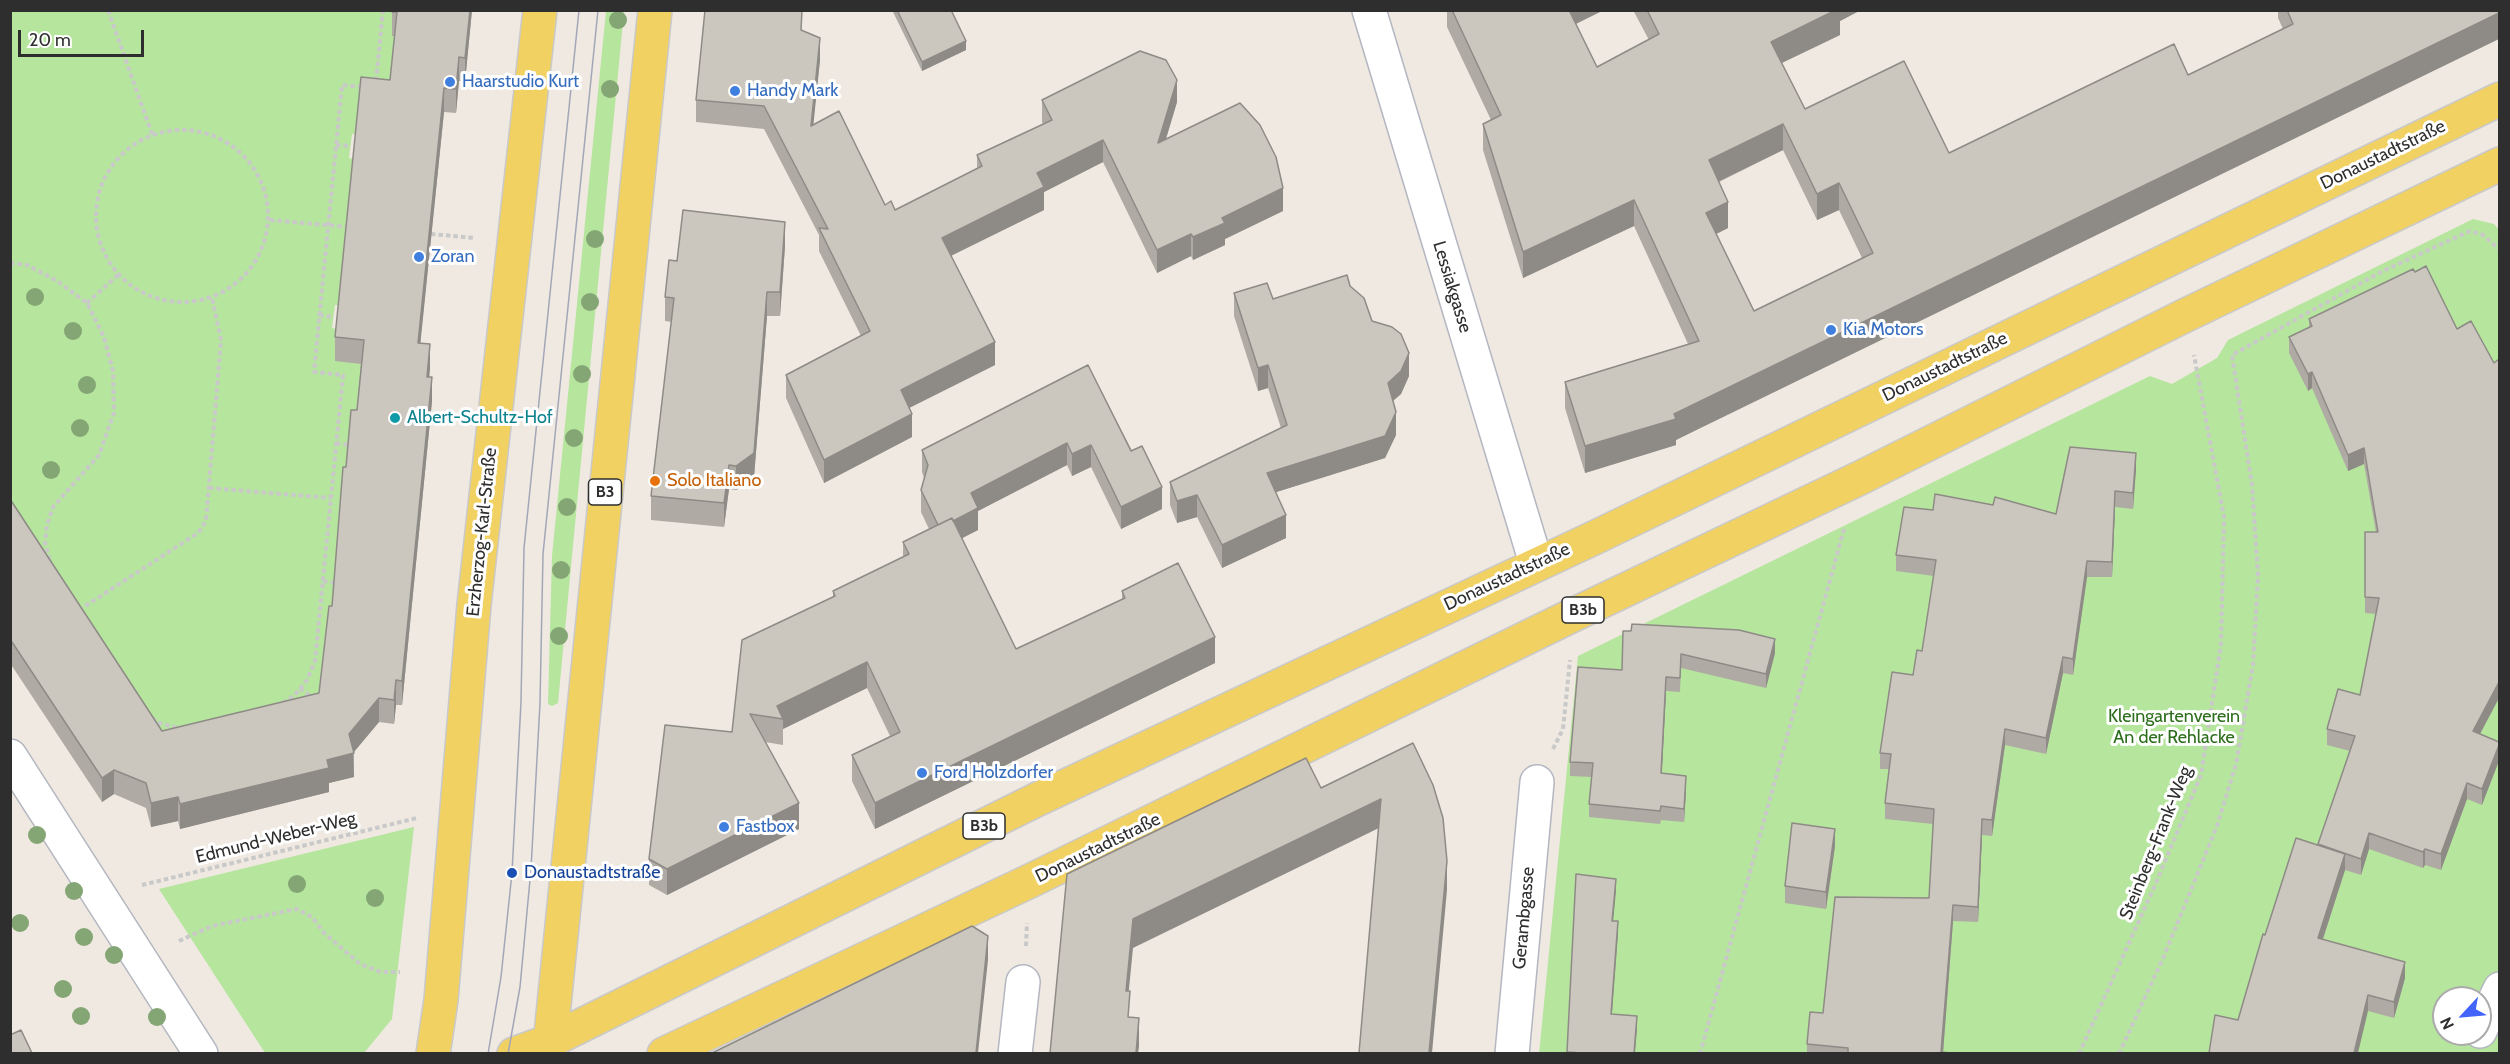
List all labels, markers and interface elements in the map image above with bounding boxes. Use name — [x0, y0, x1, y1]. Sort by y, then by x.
scale bar — [21, 18, 147, 56]
text: 20 m — [29, 29, 71, 51]
place label: Haarstudio Kurt — [462, 71, 579, 93]
marker: Haarstudio Kurt — [443, 75, 457, 89]
place label: Handy Mark — [747, 80, 838, 102]
marker: Handy Mark — [728, 84, 742, 98]
street label: Donaustadtstraße — [2317, 115, 2449, 195]
street label: Lessiakgasse — [1428, 238, 1476, 336]
place label: Zoran — [431, 246, 475, 268]
marker: Zoran — [412, 250, 426, 264]
place label: Kia Motors — [1843, 319, 1923, 341]
marker: Kia Motors — [1824, 323, 1838, 337]
street label: Donaustadtstraße — [1879, 327, 2011, 407]
place label: Albert-Schultz-Hof — [407, 407, 553, 429]
marker: Albert-Schultz-Hof — [388, 411, 402, 425]
street label: Erzherzog-Karl-Straße — [462, 447, 502, 617]
place label: Solo Italiano — [667, 470, 761, 492]
marker: Solo Italiano — [648, 474, 662, 488]
road number: B3 — [588, 479, 622, 505]
street label: Donaustadtstraße — [1441, 538, 1573, 616]
road number: B3b — [1562, 597, 1604, 623]
park label: Kleingartenverein An der Rehlacke — [2108, 706, 2240, 748]
place label: Ford Holzdorfer — [934, 762, 1053, 784]
street label: Steinberg-Frank-Weg — [2115, 763, 2197, 923]
marker: Ford Holzdorfer — [915, 766, 929, 780]
street label: Edmund-Weber-Weg — [194, 808, 358, 868]
street label: Donaustadtstraße — [1032, 808, 1164, 888]
road number: B3b — [963, 813, 1005, 839]
place label: Fastbox — [736, 816, 795, 838]
marker: Fastbox — [717, 820, 731, 834]
place label: Donaustadtstraße — [524, 862, 660, 884]
marker: Donaustadtstraße — [505, 866, 519, 880]
street label: Gerambgasse — [1509, 866, 1539, 970]
north arrow — [2432, 986, 2492, 1046]
text: N — [2436, 1014, 2458, 1032]

